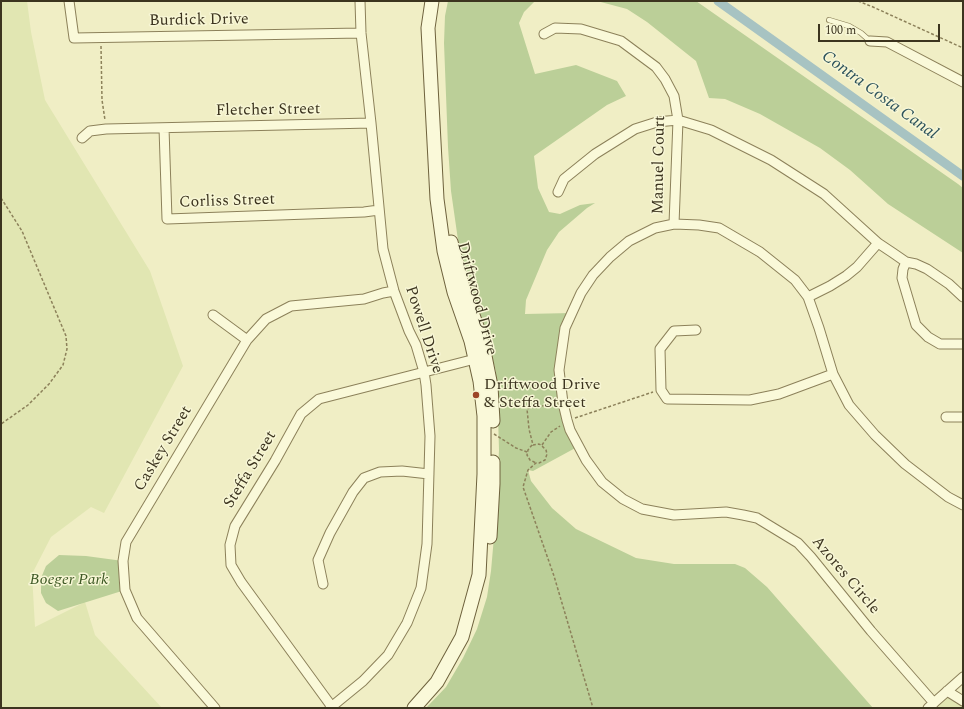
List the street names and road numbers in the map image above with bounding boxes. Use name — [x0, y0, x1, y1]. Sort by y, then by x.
street label: Burdick Drive — [149, 11, 249, 31]
street label: Fletcher Street — [216, 100, 320, 122]
street label: Manuel Court — [650, 115, 670, 215]
street label: Corliss Street — [179, 191, 275, 213]
street label: Driftwood Drive — [452, 240, 500, 358]
street label: Powell Drive — [400, 284, 446, 376]
street label: Caskey Street — [131, 403, 197, 495]
street label: Steffa Street — [220, 428, 282, 512]
street label: Azores Circle — [807, 533, 883, 619]

